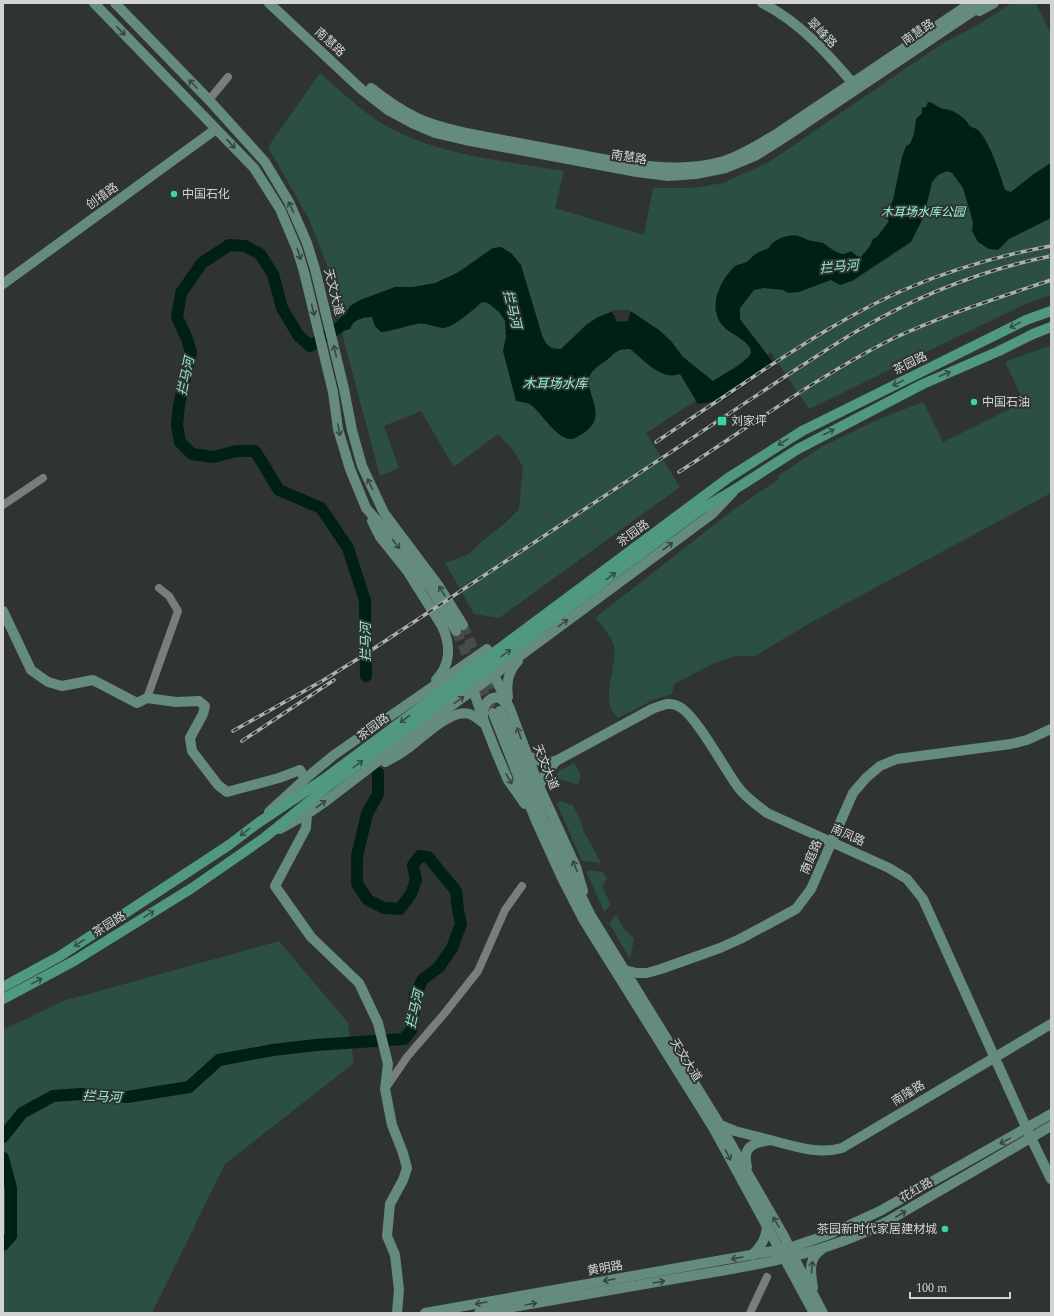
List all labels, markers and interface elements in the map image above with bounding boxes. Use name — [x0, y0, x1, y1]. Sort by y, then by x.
street label: 翠峰路 — [802, 14, 841, 53]
street label: 南慧路 — [898, 14, 939, 50]
street label: 南慧路 — [310, 23, 349, 62]
one-way arrow — [116, 26, 126, 36]
one-way arrow — [188, 79, 198, 89]
one-way arrow — [226, 139, 236, 149]
street label: 南慧路 — [610, 145, 648, 170]
street label: 创禧路 — [82, 178, 122, 215]
place label: 中国石化 — [182, 185, 230, 204]
marker: 中国石化 — [169, 189, 179, 199]
one-way arrow — [287, 201, 294, 213]
park label: 木耳场水库公园 — [881, 203, 967, 222]
one-way arrow — [295, 247, 303, 259]
water label: 拦马河 — [819, 255, 862, 279]
street label: 天文大道 — [318, 267, 349, 318]
water label: 拦马河 — [498, 288, 527, 333]
one-way arrow — [310, 303, 318, 316]
one-way arrow — [1009, 322, 1021, 329]
one-way arrow — [330, 345, 338, 358]
street label: 茶园路 — [890, 347, 931, 380]
water label: 拦马河 — [172, 352, 200, 397]
one-way arrow — [939, 370, 951, 377]
water label: 木耳场水库 — [522, 374, 589, 394]
one-way arrow — [892, 380, 904, 387]
place label: 中国石油 — [982, 393, 1030, 412]
marker: 中国石油 — [969, 397, 979, 407]
place label: 刘家坪 — [731, 412, 767, 431]
marker: 刘家坪 — [716, 415, 728, 427]
one-way arrow — [335, 423, 343, 436]
one-way arrow — [823, 428, 835, 436]
one-way arrow — [778, 438, 789, 446]
one-way arrow — [366, 478, 373, 490]
street label: 茶园路 — [613, 515, 653, 552]
one-way arrow — [392, 539, 401, 550]
one-way arrow — [663, 542, 674, 551]
one-way arrow — [605, 571, 616, 580]
one-way arrow — [438, 585, 446, 597]
one-way arrow — [558, 619, 569, 627]
water label: 拦马河 — [356, 620, 376, 662]
one-way arrow — [501, 649, 512, 657]
one-way arrow — [453, 696, 464, 704]
street label: 茶园路 — [353, 709, 393, 746]
one-way arrow — [400, 714, 411, 723]
one-way arrow — [515, 726, 522, 739]
street label: 天文大道 — [528, 741, 563, 793]
one-way arrow — [352, 760, 363, 769]
one-way arrow — [505, 773, 513, 785]
one-way arrow — [316, 800, 327, 808]
street label: 南凤路 — [827, 819, 868, 851]
one-way arrow — [240, 828, 251, 837]
street label: 南庭路 — [796, 837, 827, 877]
one-way arrow — [570, 860, 578, 872]
street label: 茶园路 — [89, 907, 130, 942]
one-way arrow — [143, 910, 155, 918]
one-way arrow — [73, 940, 85, 948]
one-way arrow — [31, 976, 43, 984]
water label: 拦马河 — [401, 985, 430, 1030]
street label: 天文大道 — [665, 1035, 706, 1086]
street label: 南隆路 — [888, 1076, 929, 1111]
water label: 拦马河 — [82, 1086, 125, 1108]
one-way arrow — [999, 1137, 1011, 1145]
one-way arrow — [725, 1149, 732, 1161]
street label: 花红路 — [896, 1173, 937, 1208]
one-way arrow — [895, 1209, 907, 1217]
one-way arrow — [772, 1217, 780, 1229]
place label: 茶园新时代家居建材城 — [817, 1220, 937, 1239]
marker: 茶园新时代家居建材城 — [940, 1224, 950, 1234]
one-way arrow — [731, 1254, 744, 1262]
street label: 黄明路 — [586, 1256, 624, 1281]
one-way arrow — [808, 1261, 815, 1274]
scale bar — [910, 1274, 1010, 1300]
one-way arrow — [603, 1277, 616, 1285]
one-way arrow — [653, 1277, 666, 1285]
text: 100 m — [916, 1279, 947, 1298]
one-way arrow — [475, 1299, 488, 1307]
one-way arrow — [524, 1300, 537, 1308]

